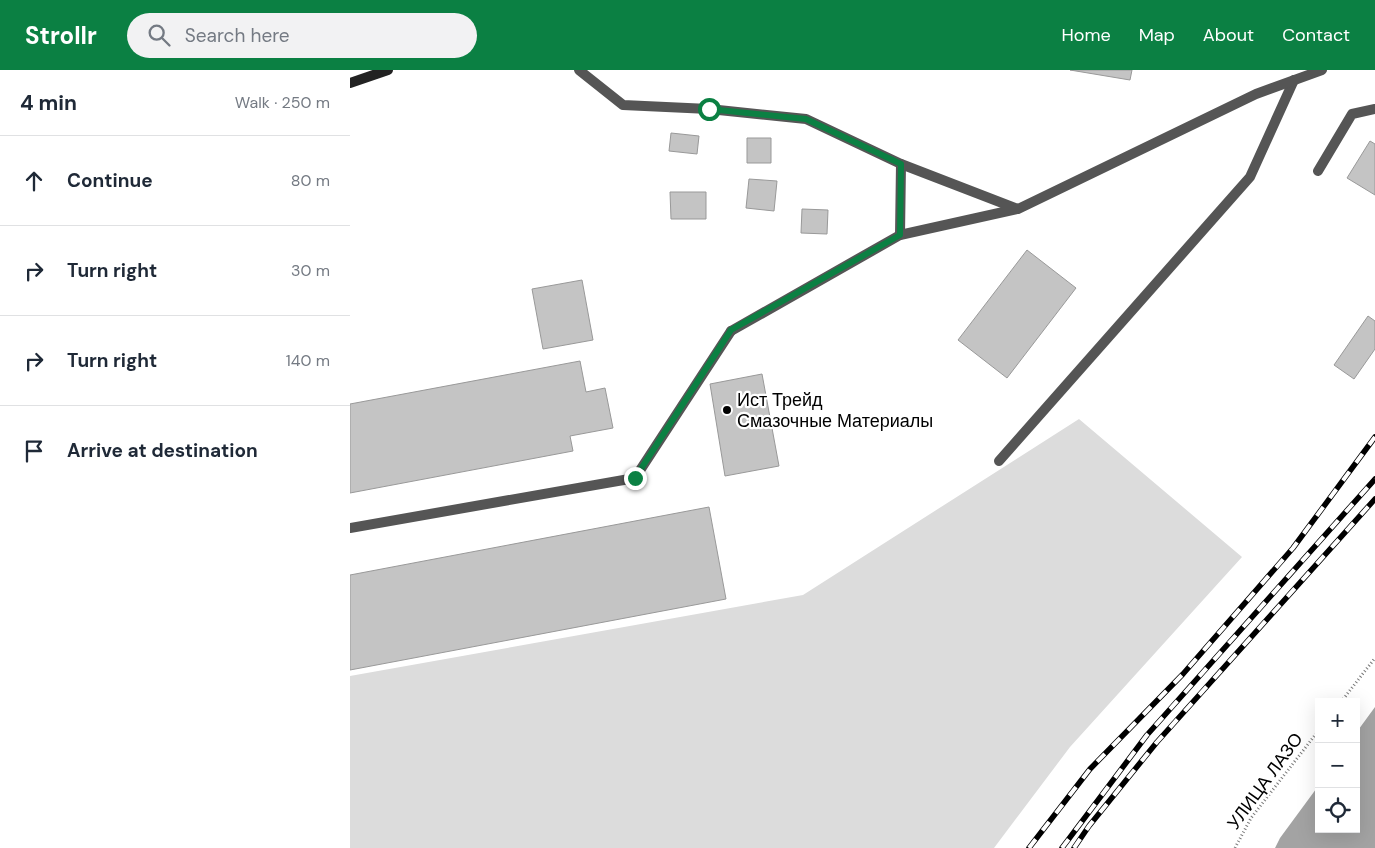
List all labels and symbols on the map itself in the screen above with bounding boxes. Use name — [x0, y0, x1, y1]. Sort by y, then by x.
route start — [698, 98, 721, 121]
place label: Ист Трейд Смазочные Материалы — [737, 388, 933, 433]
marker: Ист Трейд Смазочные Материалы — [721, 404, 733, 416]
route end — [624, 467, 647, 490]
street label: УЛИЦА ЛАЗО — [1222, 728, 1308, 834]

